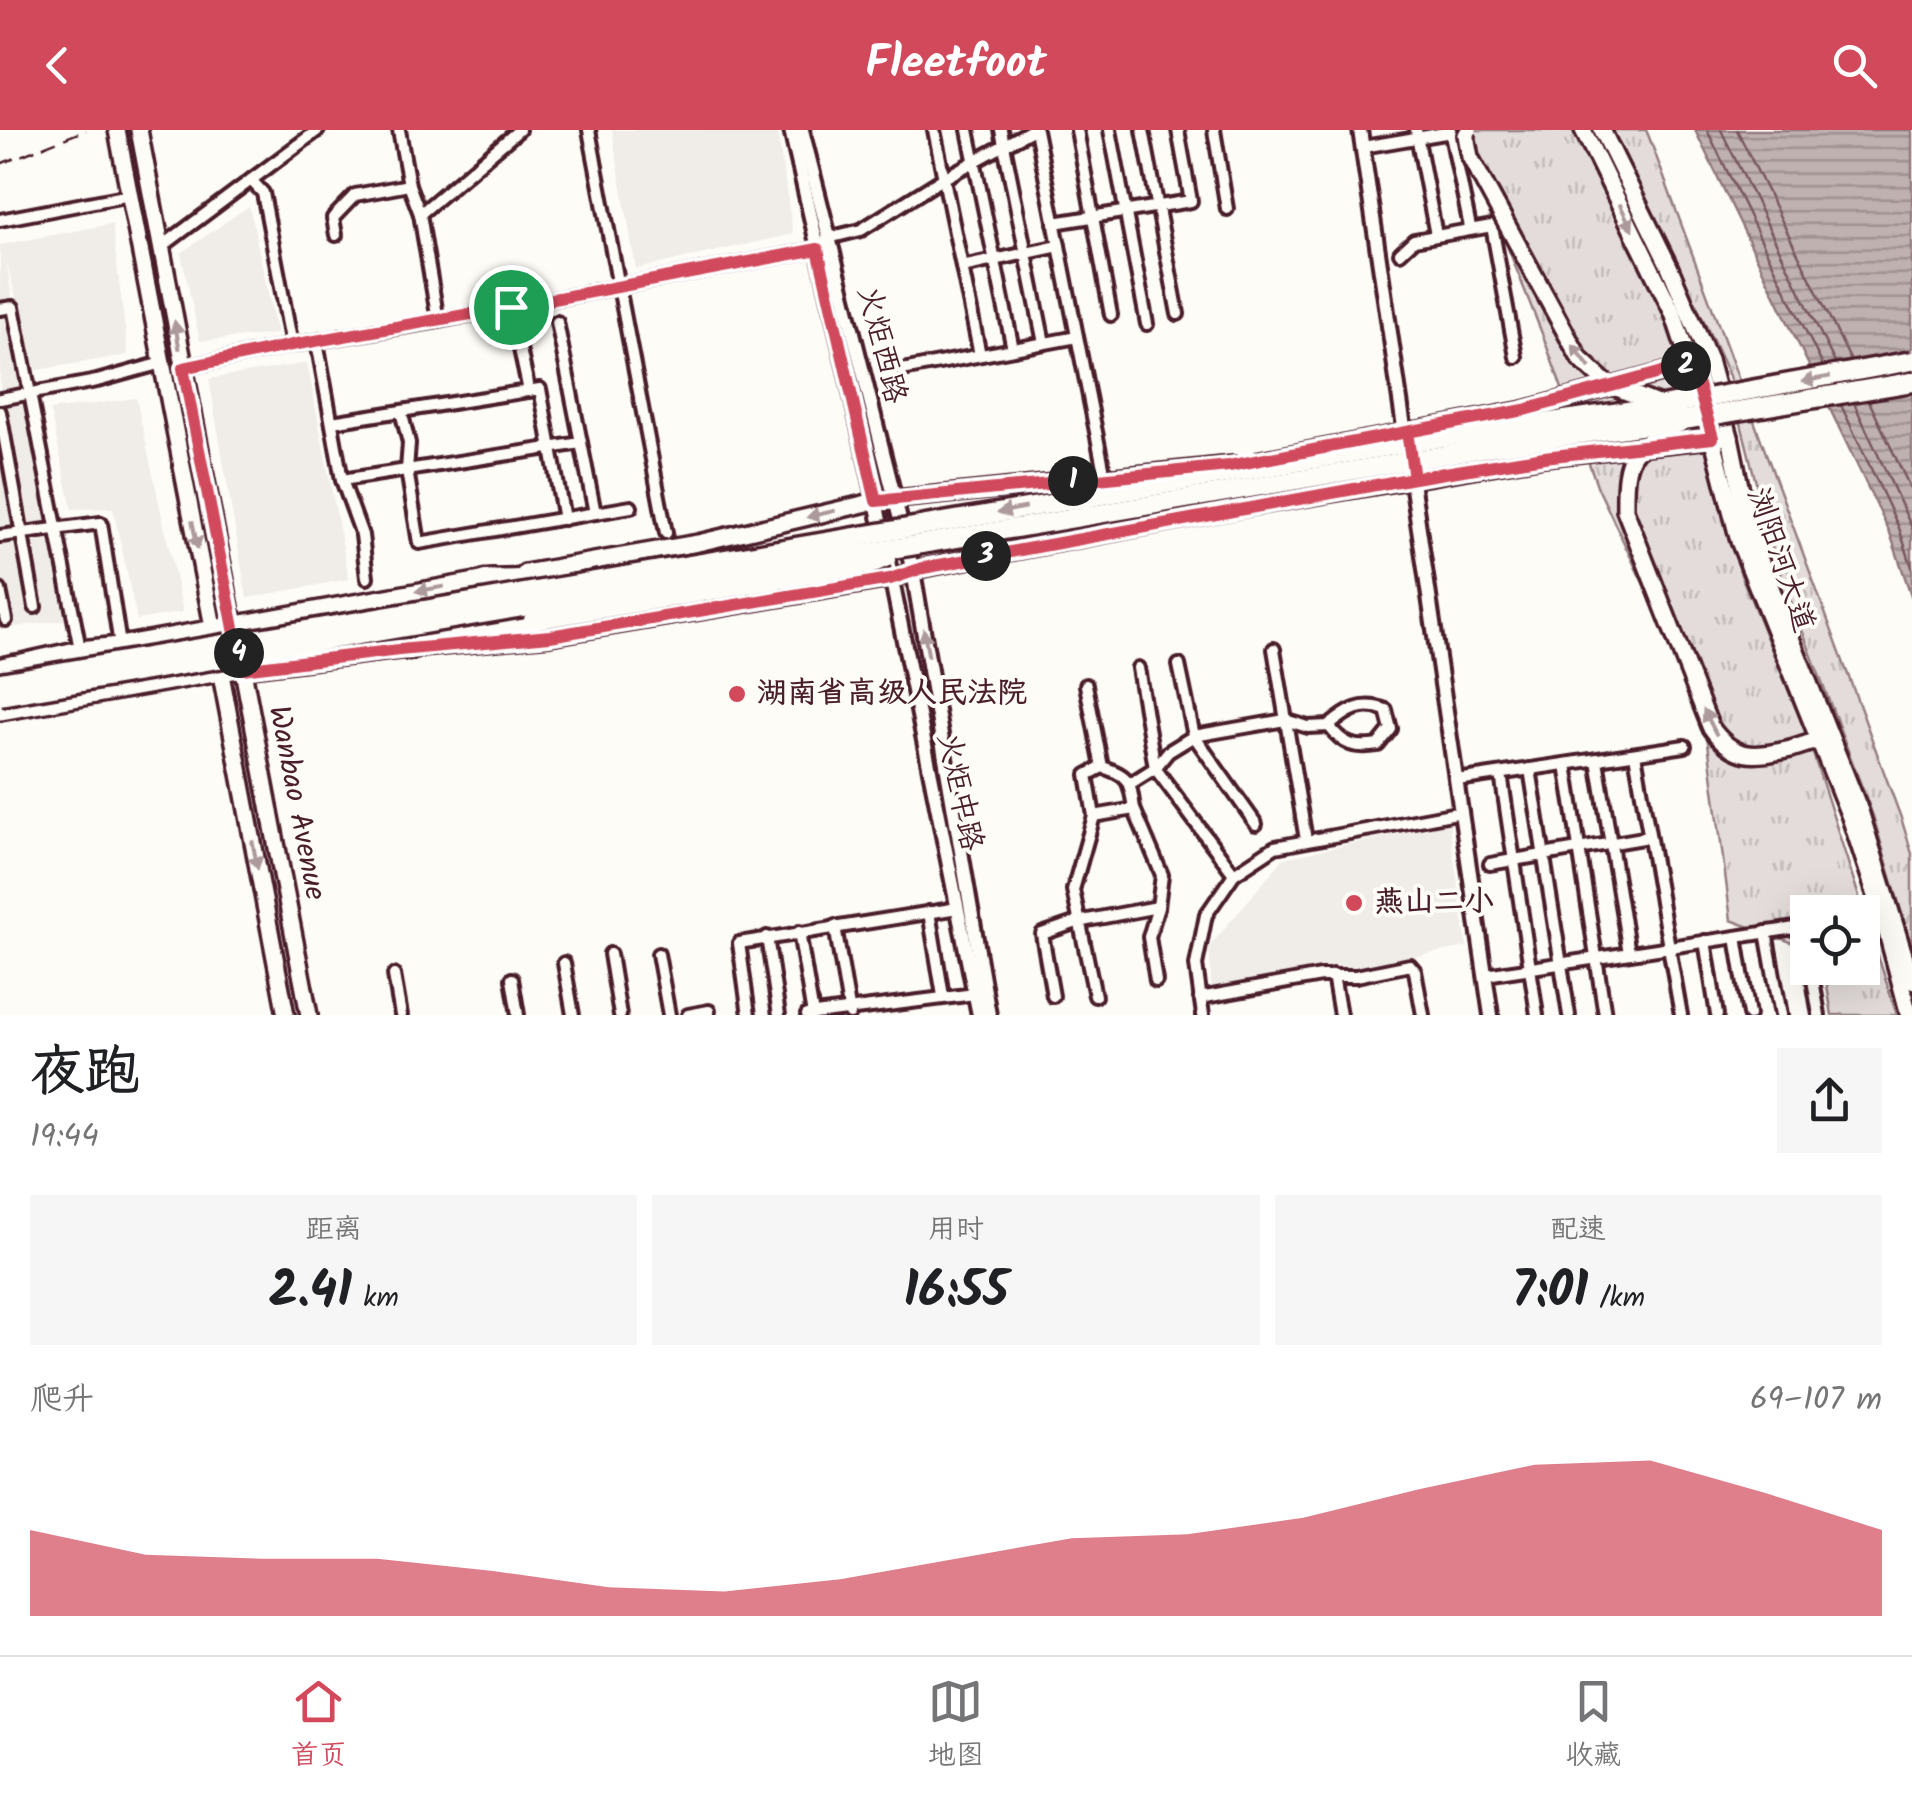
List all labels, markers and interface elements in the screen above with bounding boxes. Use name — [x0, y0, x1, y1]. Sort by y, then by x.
text: Fleetfoot — [865, 29, 1047, 101]
icon: back — [30, 38, 85, 93]
icon: search — [1827, 38, 1882, 93]
one-way arrow — [1617, 203, 1634, 232]
pin — [469, 265, 554, 350]
icon: arrive — [484, 280, 539, 335]
street label: 火炬西路 — [843, 281, 919, 409]
one-way arrow — [168, 319, 184, 350]
pin: 2 — [1661, 341, 1711, 391]
text: 2 — [1678, 343, 1694, 388]
one-way arrow — [1571, 344, 1592, 370]
one-way arrow — [1800, 372, 1831, 387]
pin: 1 — [1048, 456, 1098, 506]
text: 1 — [1069, 458, 1077, 503]
street label: 浏阳河大道 — [1733, 481, 1827, 639]
one-way arrow — [996, 503, 1027, 518]
one-way arrow — [805, 507, 836, 522]
one-way arrow — [188, 520, 204, 551]
pin: 3 — [961, 531, 1011, 581]
text: 3 — [978, 533, 994, 578]
one-way arrow — [413, 582, 445, 597]
one-way arrow — [918, 627, 933, 658]
pin: 4 — [214, 628, 264, 678]
text: 4 — [231, 630, 247, 675]
place label: 湖南省高级人民法院 — [757, 670, 1027, 718]
marker: 湖南省高级人民法院 — [726, 683, 748, 705]
street label: Wanbao Avenue — [254, 702, 338, 904]
one-way arrow — [1702, 708, 1719, 737]
street label: 火炬中路 — [923, 728, 995, 856]
one-way arrow — [248, 839, 263, 871]
place label: 燕山二小 — [1374, 879, 1494, 927]
marker: 燕山二小 — [1343, 892, 1365, 914]
map controls — [1790, 895, 1880, 985]
button: locate — [1790, 895, 1880, 985]
text: 夜跑 — [30, 1031, 140, 1118]
button: share — [1777, 1048, 1882, 1153]
text: 19:44 — [30, 1112, 99, 1163]
text: 距离 — [306, 1208, 362, 1253]
text: 用时 — [928, 1208, 984, 1253]
text: 配速 — [1550, 1208, 1606, 1253]
text: 2.41 — [269, 1253, 352, 1333]
text: 16:55 — [903, 1253, 1009, 1333]
text: 7:01 — [1512, 1253, 1588, 1333]
text: km — [352, 1276, 399, 1321]
text: /km — [1588, 1276, 1645, 1321]
text: 爬升 — [30, 1375, 94, 1426]
text: 69–107 m — [1750, 1375, 1882, 1426]
tab: 首页 — [291, 1674, 347, 1779]
tab: 地图 — [928, 1674, 984, 1779]
tab: 收藏 — [1565, 1674, 1621, 1779]

